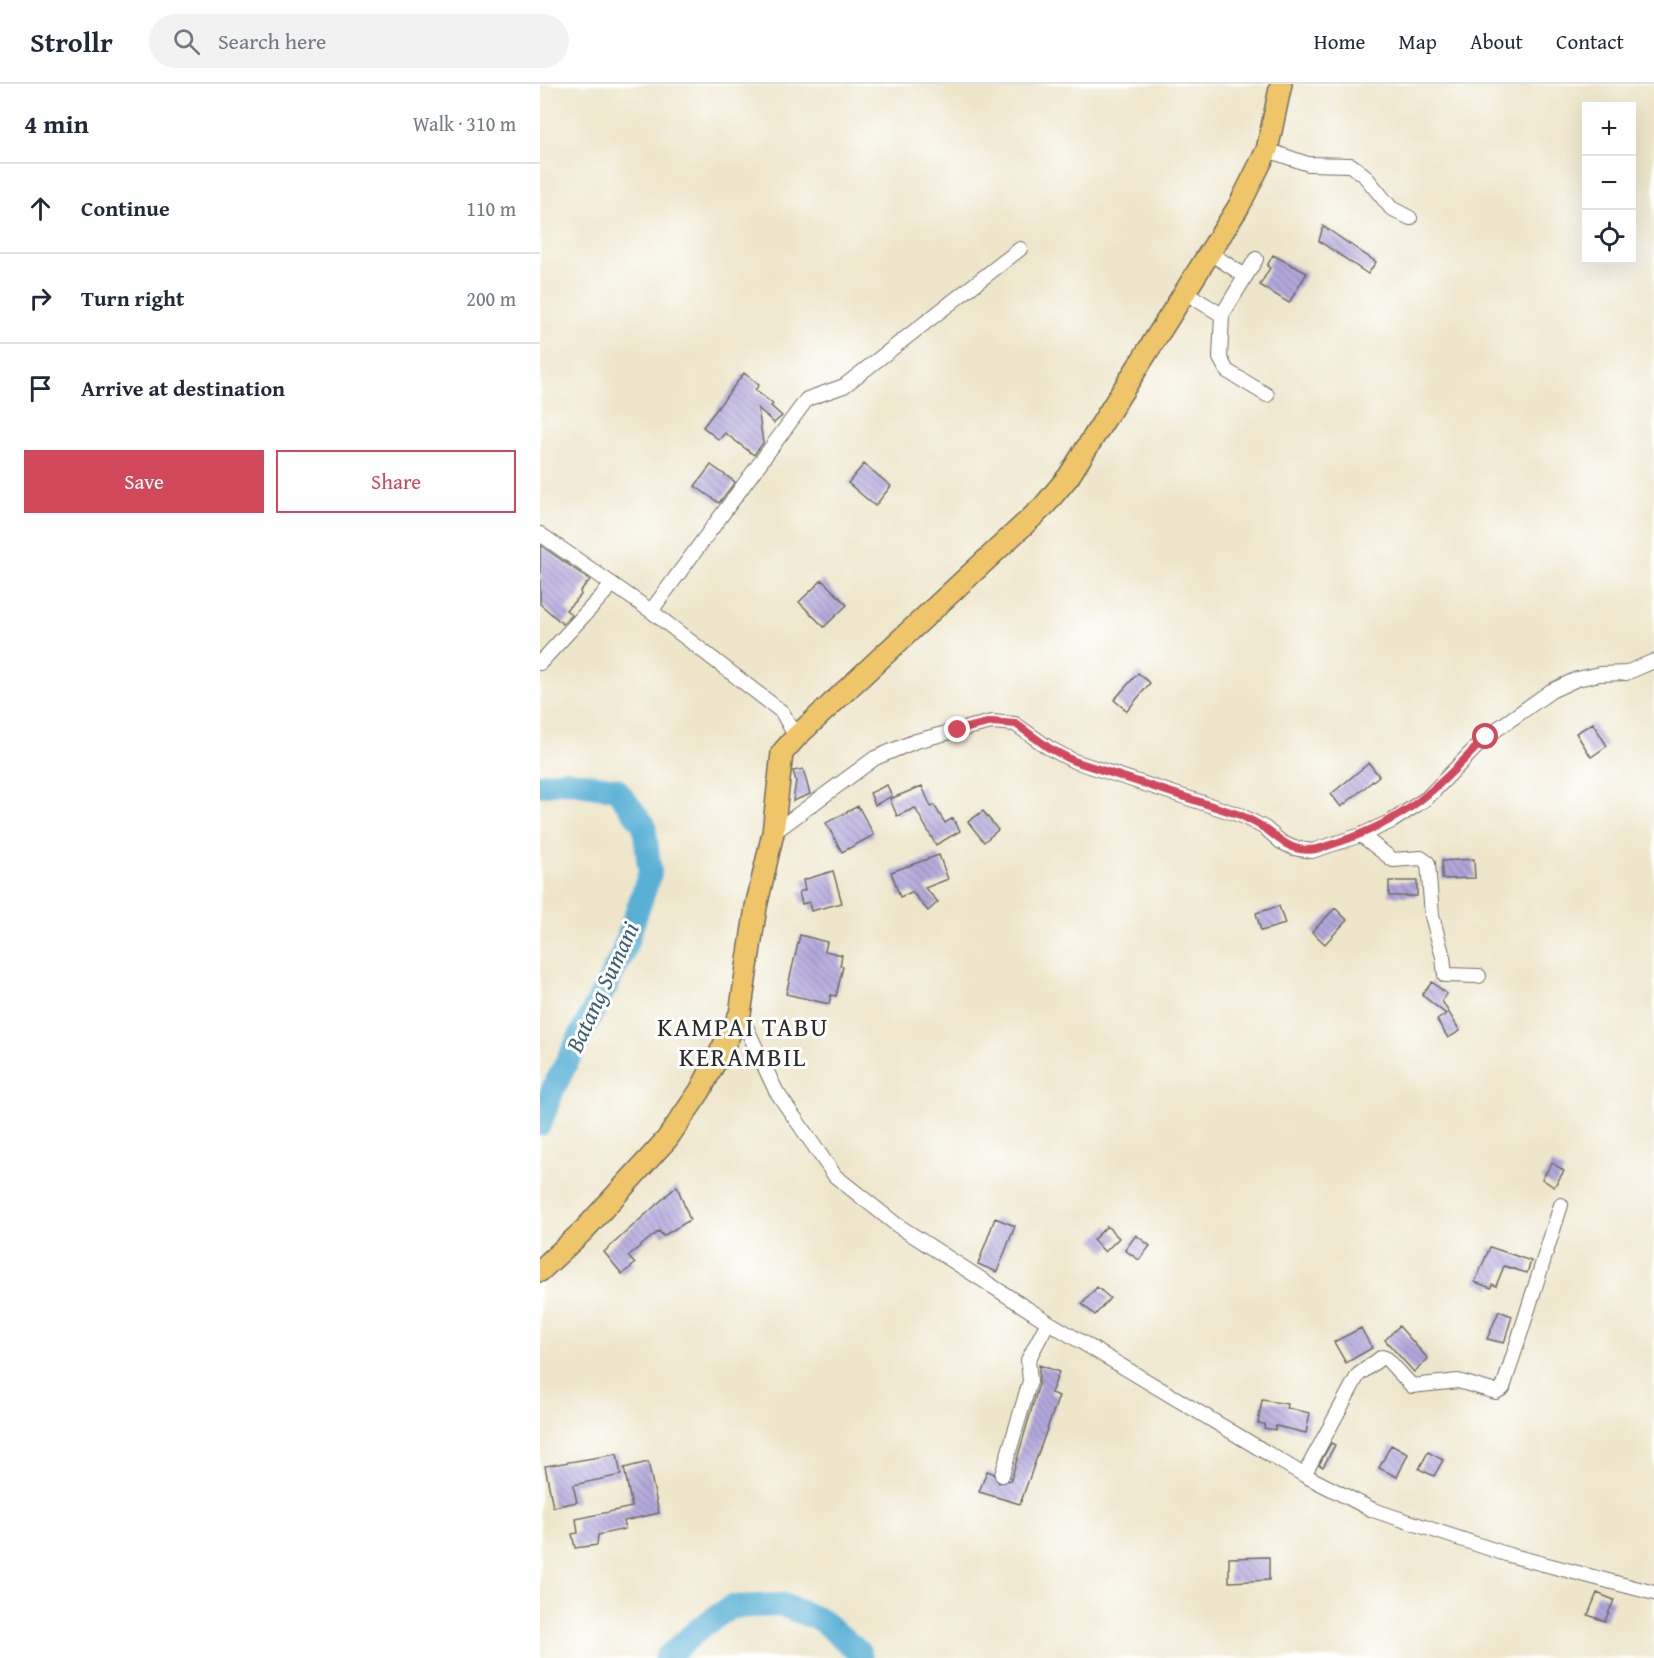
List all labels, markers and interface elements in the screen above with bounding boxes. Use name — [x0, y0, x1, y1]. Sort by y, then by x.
search box — [149, 14, 569, 68]
text: Strollr — [30, 21, 113, 62]
icon: search — [170, 25, 203, 58]
text: Search here — [218, 25, 326, 57]
text: Home — [1314, 26, 1365, 57]
text: Map — [1398, 26, 1437, 57]
text: About — [1470, 26, 1523, 57]
text: Contact — [1556, 26, 1624, 57]
map controls — [1582, 102, 1636, 264]
button: + — [1582, 102, 1636, 156]
text: 4 min — [24, 104, 89, 143]
text: Walk · 310 m — [413, 109, 516, 138]
button: − — [1582, 156, 1636, 210]
icon: ahead — [24, 192, 57, 225]
text: Continue — [81, 192, 170, 224]
text: 110 m — [466, 194, 516, 223]
button: locate — [1582, 210, 1636, 264]
icon: right — [24, 282, 57, 315]
text: Turn right — [81, 282, 184, 314]
text: 200 m — [466, 284, 516, 313]
icon: arrive — [24, 372, 57, 405]
text: Arrive at destination — [81, 372, 285, 404]
button: Save — [24, 450, 264, 513]
button: Share — [276, 450, 516, 513]
route end — [944, 716, 970, 742]
route start — [1472, 723, 1498, 749]
water label: Batang Sumani — [556, 916, 647, 1059]
district label: KAMPAI TABU KERAMBIL — [657, 1007, 829, 1076]

